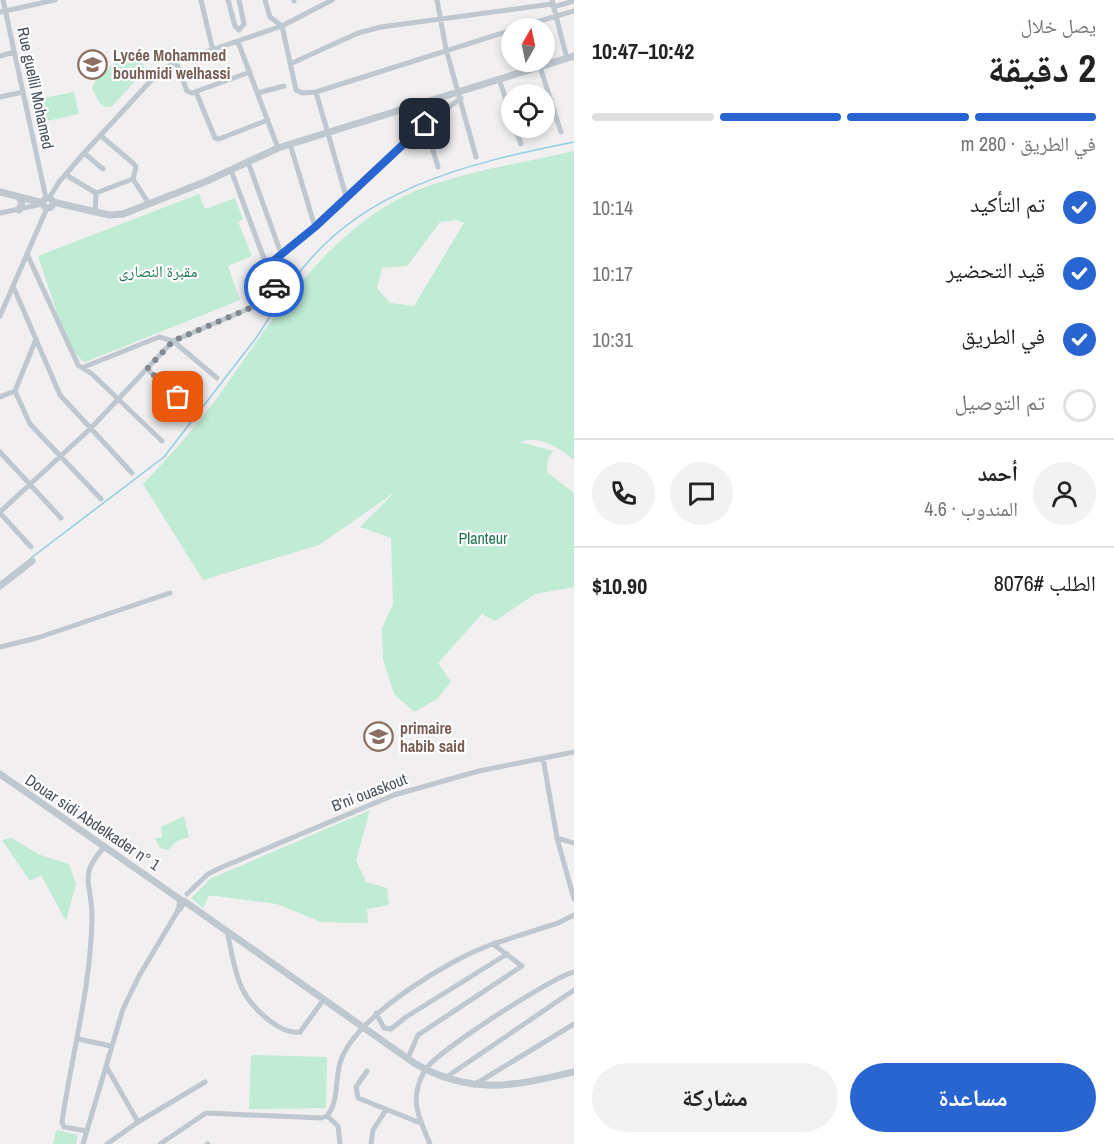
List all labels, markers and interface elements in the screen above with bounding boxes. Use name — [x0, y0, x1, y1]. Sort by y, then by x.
text: يصل خلال — [1020, 12, 1096, 39]
north arrow — [501, 18, 555, 72]
map controls — [501, 18, 555, 138]
street label: Rue guellil Mohamed — [12, 25, 60, 151]
text: 10:42–10:47 — [592, 36, 694, 66]
text: 2 دقيقة — [987, 42, 1096, 94]
place label: Lycée Mohammed bouhmidi welhassi — [113, 44, 230, 84]
school or university icon: Lycée Mohammed bouhmidi welhassi — [76, 48, 108, 80]
button: locate — [501, 84, 555, 138]
pin — [399, 98, 450, 149]
icon: home — [408, 107, 441, 140]
text: في الطريق · 280 m — [961, 130, 1096, 157]
text: تم التأكيد — [970, 189, 1045, 219]
icon: check — [1063, 191, 1096, 224]
text: 10:14 — [592, 194, 633, 221]
text: قيد التحضير — [946, 255, 1045, 285]
courier — [244, 257, 304, 317]
icon: check — [1063, 257, 1096, 290]
park label: مقبرة النصارى — [118, 260, 198, 282]
text: 10:17 — [592, 260, 633, 287]
icon: car — [258, 271, 291, 304]
text: في الطريق — [961, 321, 1045, 351]
icon: check — [1063, 323, 1096, 356]
text: 10:31 — [592, 326, 633, 353]
pin — [152, 371, 203, 422]
icon: bag — [161, 380, 194, 413]
text: تم التوصيل — [954, 387, 1045, 417]
text: أحمد — [978, 458, 1018, 488]
button: phone — [592, 462, 655, 525]
button: chat — [670, 462, 733, 525]
button: person — [1033, 462, 1096, 525]
text: المندوب · 4.6 — [924, 495, 1018, 522]
park label: Planteur — [459, 527, 508, 549]
text: الطلب #8076 — [994, 568, 1096, 598]
text: $10.90 — [592, 571, 647, 601]
place label: primaire habib said — [400, 717, 465, 757]
school or university icon: primaire habib said — [363, 721, 395, 753]
street label: B'ni ouaskout — [328, 767, 410, 816]
street label: Douar sidi Abdelkader n° 1 — [21, 769, 165, 876]
button: مشاركة — [592, 1063, 838, 1132]
button: مساعدة — [850, 1063, 1096, 1132]

